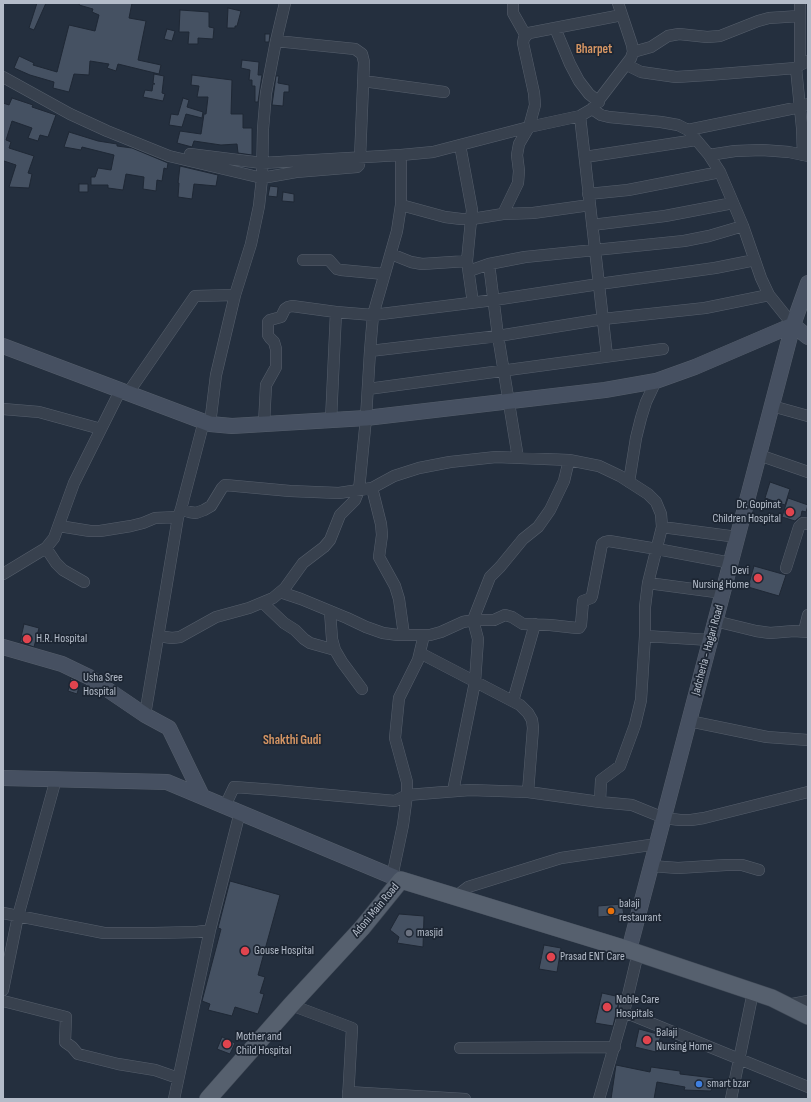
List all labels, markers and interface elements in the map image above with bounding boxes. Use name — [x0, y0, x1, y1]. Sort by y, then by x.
district label: Bharpet — [576, 42, 612, 58]
place label: Dr. Gopinat Children Hospital — [712, 498, 781, 526]
marker: Dr. Gopinat Children Hospital — [784, 506, 796, 518]
place label: Devi Nursing Home — [693, 564, 749, 592]
marker: Devi Nursing Home — [752, 572, 764, 584]
street label: Jadcherla - Hagari Road — [689, 603, 727, 697]
place label: H.R. Hospital — [36, 632, 87, 646]
marker: H.R. Hospital — [21, 633, 33, 645]
place label: Usha Sree Hospital — [83, 671, 123, 699]
marker: Usha Sree Hospital — [68, 679, 80, 691]
district label: Shakthi Gudi — [263, 733, 321, 749]
street label: Adoni Main Road — [350, 880, 402, 940]
place label: balaji restaurant — [619, 897, 661, 925]
marker: balaji restaurant — [606, 906, 616, 916]
place label: masjid — [417, 926, 443, 940]
marker: masjid — [404, 928, 414, 938]
place label: Gouse Hospital — [254, 944, 314, 958]
marker: Gouse Hospital — [239, 945, 251, 957]
place label: Prasad ENT Care — [560, 950, 625, 964]
marker: Prasad ENT Care — [545, 951, 557, 963]
place label: Noble Care Hospitals — [616, 993, 659, 1021]
marker: Noble Care Hospitals — [601, 1001, 613, 1013]
place label: Balaji Nursing Home — [656, 1026, 712, 1054]
place label: Mother and Child Hospital — [236, 1030, 291, 1058]
marker: Balaji Nursing Home — [641, 1034, 653, 1046]
marker: Mother and Child Hospital — [221, 1038, 233, 1050]
place label: smart bzar — [707, 1077, 750, 1091]
marker: smart bzar — [694, 1079, 704, 1089]

